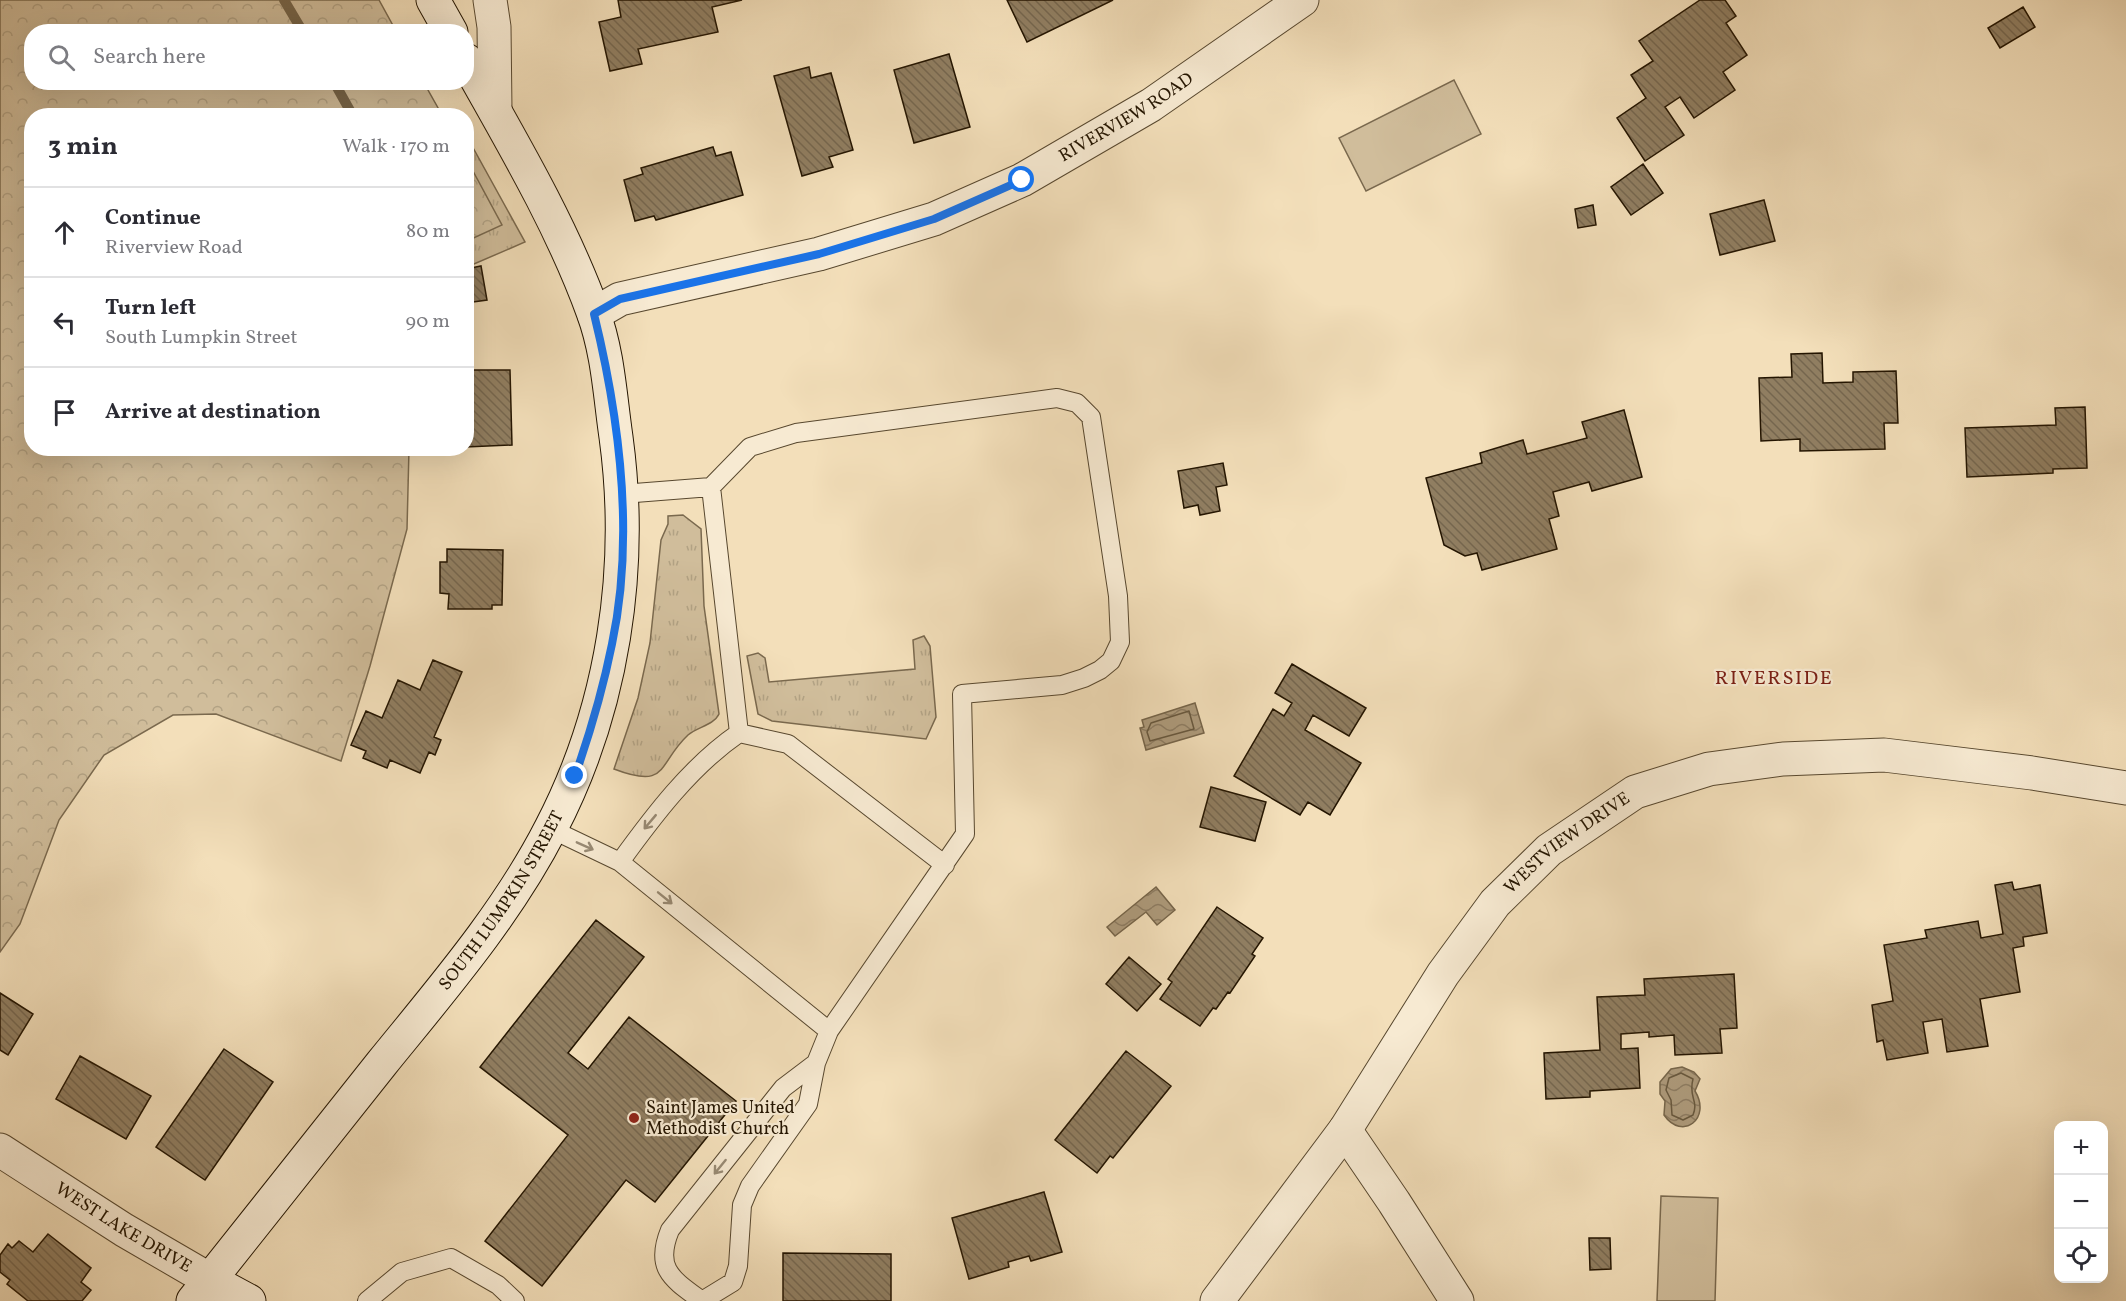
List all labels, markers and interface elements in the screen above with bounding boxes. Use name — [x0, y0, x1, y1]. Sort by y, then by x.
search box — [24, 24, 474, 90]
icon: search — [45, 41, 78, 74]
text: Search here — [93, 42, 206, 73]
street label: RIVERVIEW ROAD — [1054, 67, 1199, 168]
text: 3 min — [48, 129, 118, 165]
text: Walk · 170 m — [342, 133, 450, 161]
route start — [1008, 166, 1034, 192]
text: Continue — [105, 203, 201, 234]
icon: ahead — [48, 216, 81, 249]
text: 80 m — [406, 218, 450, 246]
text: Riverview Road — [105, 234, 243, 262]
text: Turn left — [105, 293, 196, 324]
icon: left — [48, 306, 81, 339]
text: 90 m — [406, 308, 450, 336]
text: South Lumpkin Street — [105, 324, 298, 352]
icon: arrive — [48, 396, 81, 429]
text: Arrive at destination — [105, 397, 321, 428]
district label: RIVERSIDE — [1715, 665, 1833, 693]
route end — [561, 762, 587, 788]
street label: WESTVIEW DRIVE — [1499, 786, 1635, 900]
street label: SOUTH LUMPKIN STREET — [433, 806, 570, 996]
one-way arrow — [643, 814, 656, 830]
one-way arrow — [575, 841, 593, 852]
one-way arrow — [657, 892, 673, 905]
place label: Saint James United Methodist Church — [646, 1096, 795, 1142]
marker: Saint James United Methodist Church — [627, 1111, 641, 1125]
map controls — [2054, 1121, 2108, 1283]
button: + — [2054, 1121, 2108, 1175]
one-way arrow — [713, 1159, 726, 1175]
button: − — [2054, 1175, 2108, 1229]
street label: WEST LAKE DRIVE — [50, 1176, 197, 1279]
button: locate — [2054, 1229, 2108, 1283]

